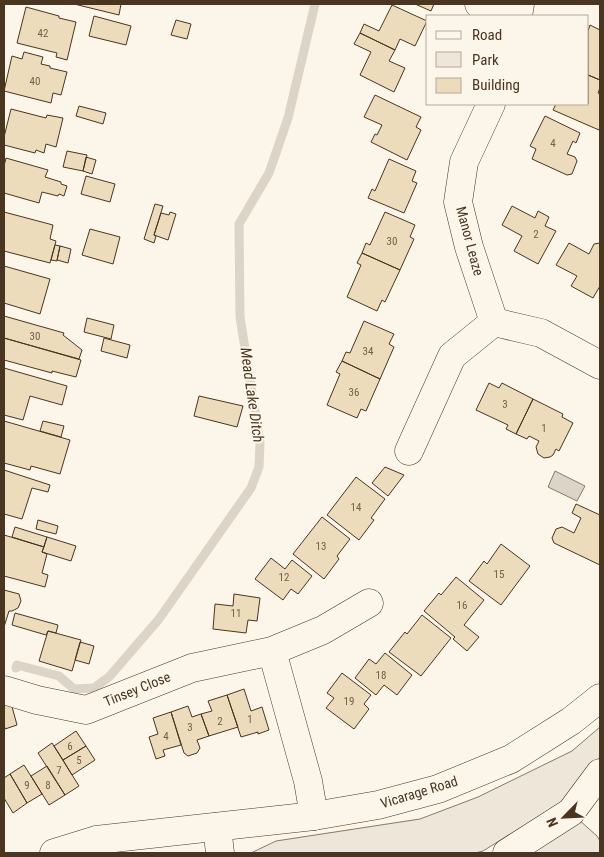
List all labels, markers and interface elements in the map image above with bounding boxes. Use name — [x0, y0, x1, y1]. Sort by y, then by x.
legend — [426, 15, 589, 105]
text: Road — [472, 26, 502, 44]
house number: 42 — [38, 27, 48, 40]
text: Park — [472, 51, 499, 69]
house number: 40 — [30, 75, 40, 88]
text: Building — [472, 76, 520, 94]
house number: 4 — [550, 137, 556, 150]
street label: Manor Leaze — [453, 205, 487, 278]
house number: 2 — [533, 228, 539, 241]
house number: 30 — [387, 235, 397, 248]
house number: 30 — [30, 330, 40, 343]
house number: 34 — [363, 345, 374, 358]
water label: Mead Lake Ditch — [236, 346, 268, 444]
house number: 36 — [349, 386, 359, 399]
house number: 3 — [502, 398, 508, 411]
house number: 1 — [541, 422, 547, 435]
house number: 14 — [351, 501, 362, 514]
house number: 13 — [316, 540, 326, 553]
house number: 15 — [494, 568, 504, 581]
house number: 12 — [279, 571, 289, 584]
house number: 16 — [457, 599, 467, 612]
house number: 11 — [231, 607, 241, 620]
street label: Tinsey Close — [101, 668, 173, 710]
house number: 18 — [376, 669, 386, 682]
house number: 19 — [344, 695, 354, 708]
house number: 1 — [247, 713, 253, 726]
house number: 2 — [217, 715, 223, 728]
house number: 3 — [187, 721, 193, 734]
house number: 4 — [163, 730, 169, 743]
house number: 6 — [67, 740, 73, 753]
house number: 5 — [76, 754, 82, 767]
house number: 7 — [56, 764, 62, 777]
street label: Vicarage Road — [379, 773, 459, 811]
house number: 9 — [24, 779, 30, 792]
house number: 8 — [45, 779, 51, 792]
north arrow — [539, 792, 589, 842]
text: N — [543, 815, 561, 829]

